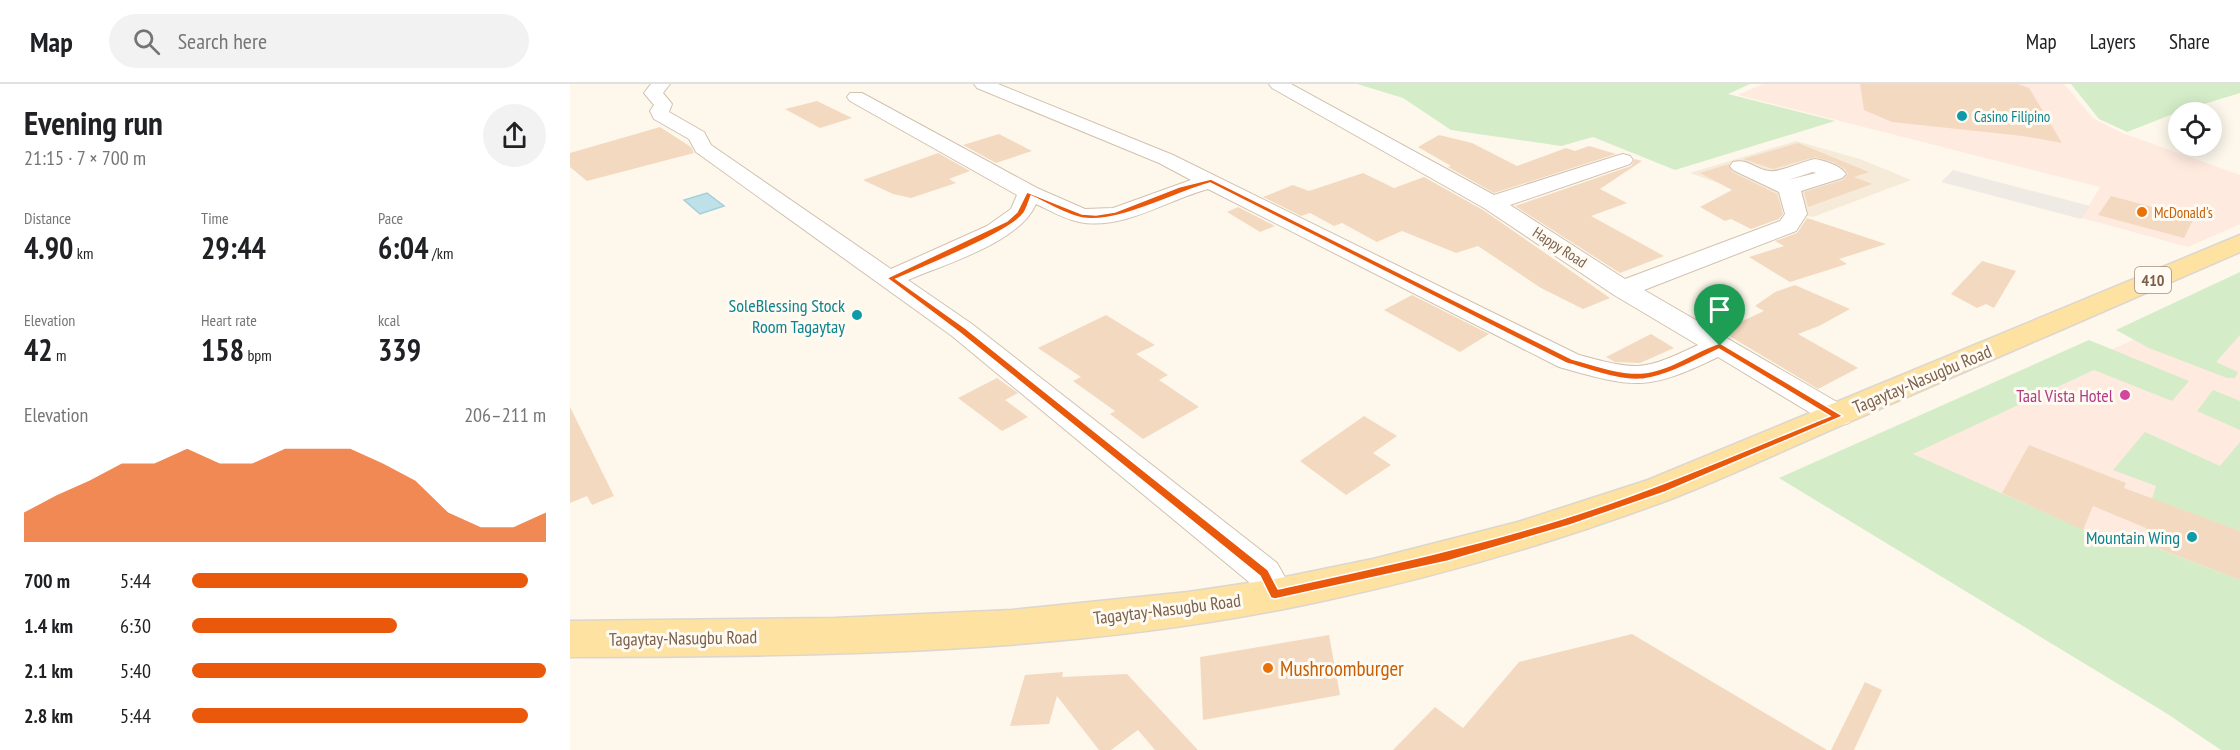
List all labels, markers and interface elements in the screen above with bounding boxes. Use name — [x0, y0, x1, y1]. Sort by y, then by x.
search box — [109, 14, 529, 68]
text: Map — [30, 23, 73, 60]
icon: search — [130, 25, 163, 58]
text: Search here — [178, 27, 267, 55]
text: Map — [2026, 28, 2057, 55]
text: Layers — [2090, 28, 2136, 55]
text: Share — [2169, 28, 2210, 55]
text: Evening run — [24, 101, 163, 144]
map controls — [2168, 102, 2222, 156]
button: locate — [2168, 102, 2222, 156]
button: share — [483, 104, 546, 167]
place label: Casino Filipino — [1974, 107, 2050, 126]
marker: Casino Filipino — [1955, 109, 1969, 123]
text: 21:15 · 7 × 700 m — [24, 145, 146, 171]
place label: McDonald's — [2154, 203, 2213, 222]
marker: McDonald's — [2135, 205, 2149, 219]
text: Distance — [24, 208, 71, 228]
text: Time — [201, 208, 229, 228]
text: Pace — [378, 208, 403, 228]
street label: Happy Road — [1529, 222, 1591, 272]
text: 4.90 — [24, 228, 73, 267]
text: 29:44 — [201, 228, 266, 267]
text: 6:04 — [378, 228, 429, 267]
text: km — [73, 243, 93, 263]
text: /km — [429, 243, 453, 263]
road number: 410 — [2135, 267, 2171, 293]
pin — [1694, 284, 1745, 346]
icon: arrive — [1703, 293, 1736, 326]
place label: SoleBlessing Stock Room Tagaytay — [729, 294, 845, 338]
marker: SoleBlessing Stock Room Tagaytay — [850, 308, 864, 322]
text: Elevation — [24, 310, 75, 330]
text: Heart rate — [201, 310, 257, 330]
text: kcal — [378, 310, 400, 330]
text: 42 — [24, 330, 53, 369]
text: 158 — [201, 330, 244, 369]
text: 339 — [378, 330, 421, 369]
street label: Tagaytay-Nasugbu Road — [1849, 339, 1995, 419]
text: m — [53, 345, 67, 365]
text: bpm — [244, 345, 272, 365]
place label: Taal Vista Hotel — [2016, 384, 2114, 407]
marker: Taal Vista Hotel — [2118, 388, 2132, 402]
text: Elevation — [24, 402, 88, 428]
text: 206–211 m — [464, 402, 546, 428]
place label: Mountain Wing — [2086, 526, 2180, 549]
marker: Mountain Wing — [2185, 530, 2199, 544]
text: 700 m — [24, 568, 70, 594]
text: 5:44 — [120, 568, 151, 594]
street label: Tagaytay-Nasugbu Road — [1092, 589, 1242, 629]
text: 1.4 km — [24, 613, 73, 639]
text: 6:30 — [120, 613, 151, 639]
street label: Tagaytay-Nasugbu Road — [609, 625, 757, 651]
place label: Mushroomburger — [1280, 655, 1404, 682]
text: 2.1 km — [24, 658, 73, 684]
text: 5:40 — [120, 658, 151, 684]
marker: Mushroomburger — [1261, 661, 1275, 675]
text: 2.8 km — [24, 703, 73, 729]
text: 5:44 — [120, 703, 151, 729]

